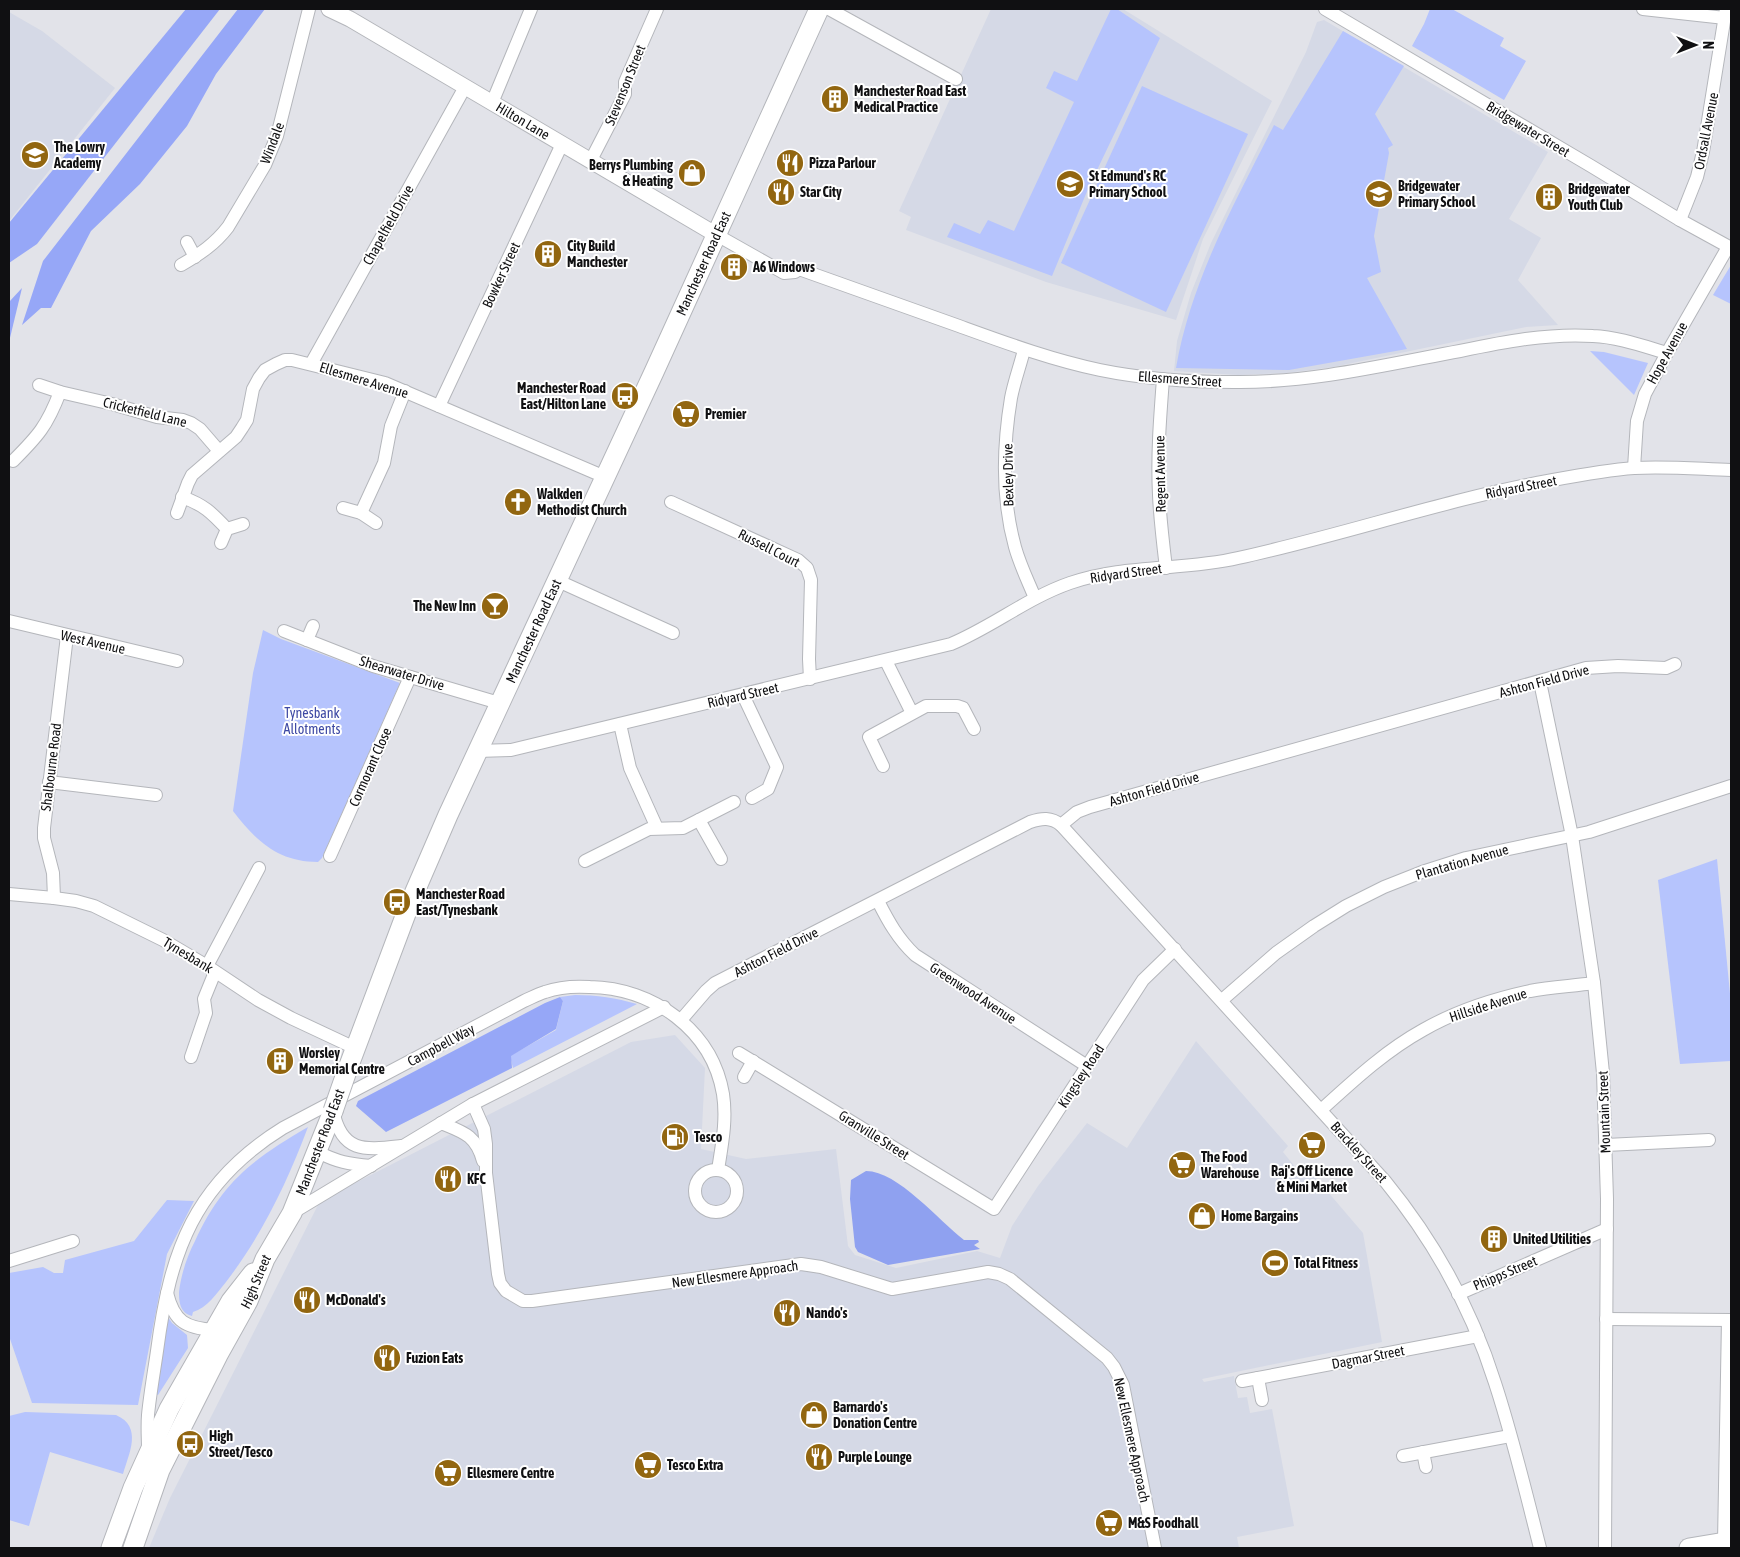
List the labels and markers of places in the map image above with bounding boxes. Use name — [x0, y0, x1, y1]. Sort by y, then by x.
place label: Manchester Road East Medical Practice — [854, 83, 966, 115]
building icon: Manchester Road East Medical Practice — [820, 84, 850, 114]
place label: The Lowry Academy — [53, 139, 105, 171]
school or university icon: The Lowry Academy — [20, 140, 50, 170]
restaurant icon: Pizza Parlour — [775, 148, 805, 178]
place label: Pizza Parlour — [809, 155, 877, 171]
place label: Berrys Plumbing & Heating — [589, 157, 674, 189]
shop icon: Berrys Plumbing & Heating — [677, 158, 707, 188]
place label: St Edmund's RC Primary School — [1089, 168, 1167, 200]
school or university icon: St Edmund's RC Primary School — [1055, 169, 1085, 199]
restaurant icon: Star City — [766, 177, 796, 207]
place label: Bridgewater Primary School — [1398, 178, 1476, 210]
school or university icon: Bridgewater Primary School — [1364, 179, 1394, 209]
place label: Bridgewater Youth Club — [1567, 181, 1631, 213]
building icon: Bridgewater Youth Club — [1534, 182, 1564, 212]
place label: Star City — [800, 184, 842, 200]
place label: City Build Manchester — [567, 238, 628, 270]
building icon: City Build Manchester — [533, 239, 563, 269]
building icon: A6 Windows — [719, 252, 749, 282]
place label: A6 Windows — [752, 259, 815, 275]
place label: Manchester Road East/Hilton Lane — [517, 380, 606, 412]
bus stop icon: Manchester Road East/Hilton Lane — [610, 381, 640, 411]
supermarket icon: Premier — [671, 399, 701, 429]
place label: Premier — [705, 406, 747, 422]
place label: Walkden Methodist Church — [536, 486, 627, 518]
church icon: Walkden Methodist Church — [503, 487, 533, 517]
bar icon: The New Inn — [480, 591, 510, 621]
place label: The New Inn — [413, 598, 476, 614]
place label: Manchester Road East/Tynesbank — [416, 886, 505, 918]
bus stop icon: Manchester Road East/Tynesbank — [382, 887, 412, 917]
place label: Worsley Memorial Centre — [298, 1045, 385, 1077]
building icon: Worsley Memorial Centre — [265, 1046, 295, 1076]
fuel station icon: Tesco — [660, 1122, 690, 1152]
place label: Tesco — [694, 1129, 723, 1145]
supermarket icon: Raj's Off Licence & Mini Market — [1297, 1130, 1327, 1160]
place label: The Food Warehouse — [1200, 1149, 1259, 1181]
supermarket icon: The Food Warehouse — [1167, 1150, 1197, 1180]
place label: Raj's Off Licence & Mini Market — [1271, 1163, 1353, 1195]
restaurant icon: KFC — [433, 1164, 463, 1194]
place label: KFC — [467, 1171, 487, 1187]
shop icon: Home Bargains — [1187, 1201, 1217, 1231]
place label: Home Bargains — [1221, 1208, 1298, 1224]
building icon: United Utilities — [1479, 1224, 1509, 1254]
place label: United Utilities — [1513, 1231, 1591, 1247]
sports icon: Total Fitness — [1260, 1248, 1290, 1278]
place label: Total Fitness — [1294, 1255, 1358, 1271]
restaurant icon: McDonald's — [292, 1285, 322, 1315]
place label: McDonald's — [326, 1292, 386, 1308]
restaurant icon: Nando's — [772, 1298, 802, 1328]
place label: Nando's — [806, 1305, 848, 1321]
restaurant icon: Fuzion Eats — [372, 1343, 402, 1373]
place label: Fuzion Eats — [406, 1350, 463, 1366]
place label: Barnardo's Donation Centre — [833, 1399, 917, 1431]
shop icon: Barnardo's Donation Centre — [799, 1400, 829, 1430]
place label: High Street/Tesco — [209, 1428, 273, 1460]
bus stop icon: High Street/Tesco — [175, 1429, 205, 1459]
restaurant icon: Purple Lounge — [804, 1442, 834, 1472]
place label: Purple Lounge — [838, 1449, 912, 1465]
supermarket icon: Tesco Extra — [633, 1450, 663, 1480]
place label: Tesco Extra — [667, 1457, 724, 1473]
supermarket icon: Ellesmere Centre — [433, 1458, 463, 1488]
place label: Ellesmere Centre — [467, 1465, 554, 1481]
supermarket icon: M&S Foodhall — [1094, 1508, 1124, 1538]
place label: M&S Foodhall — [1128, 1515, 1199, 1531]

